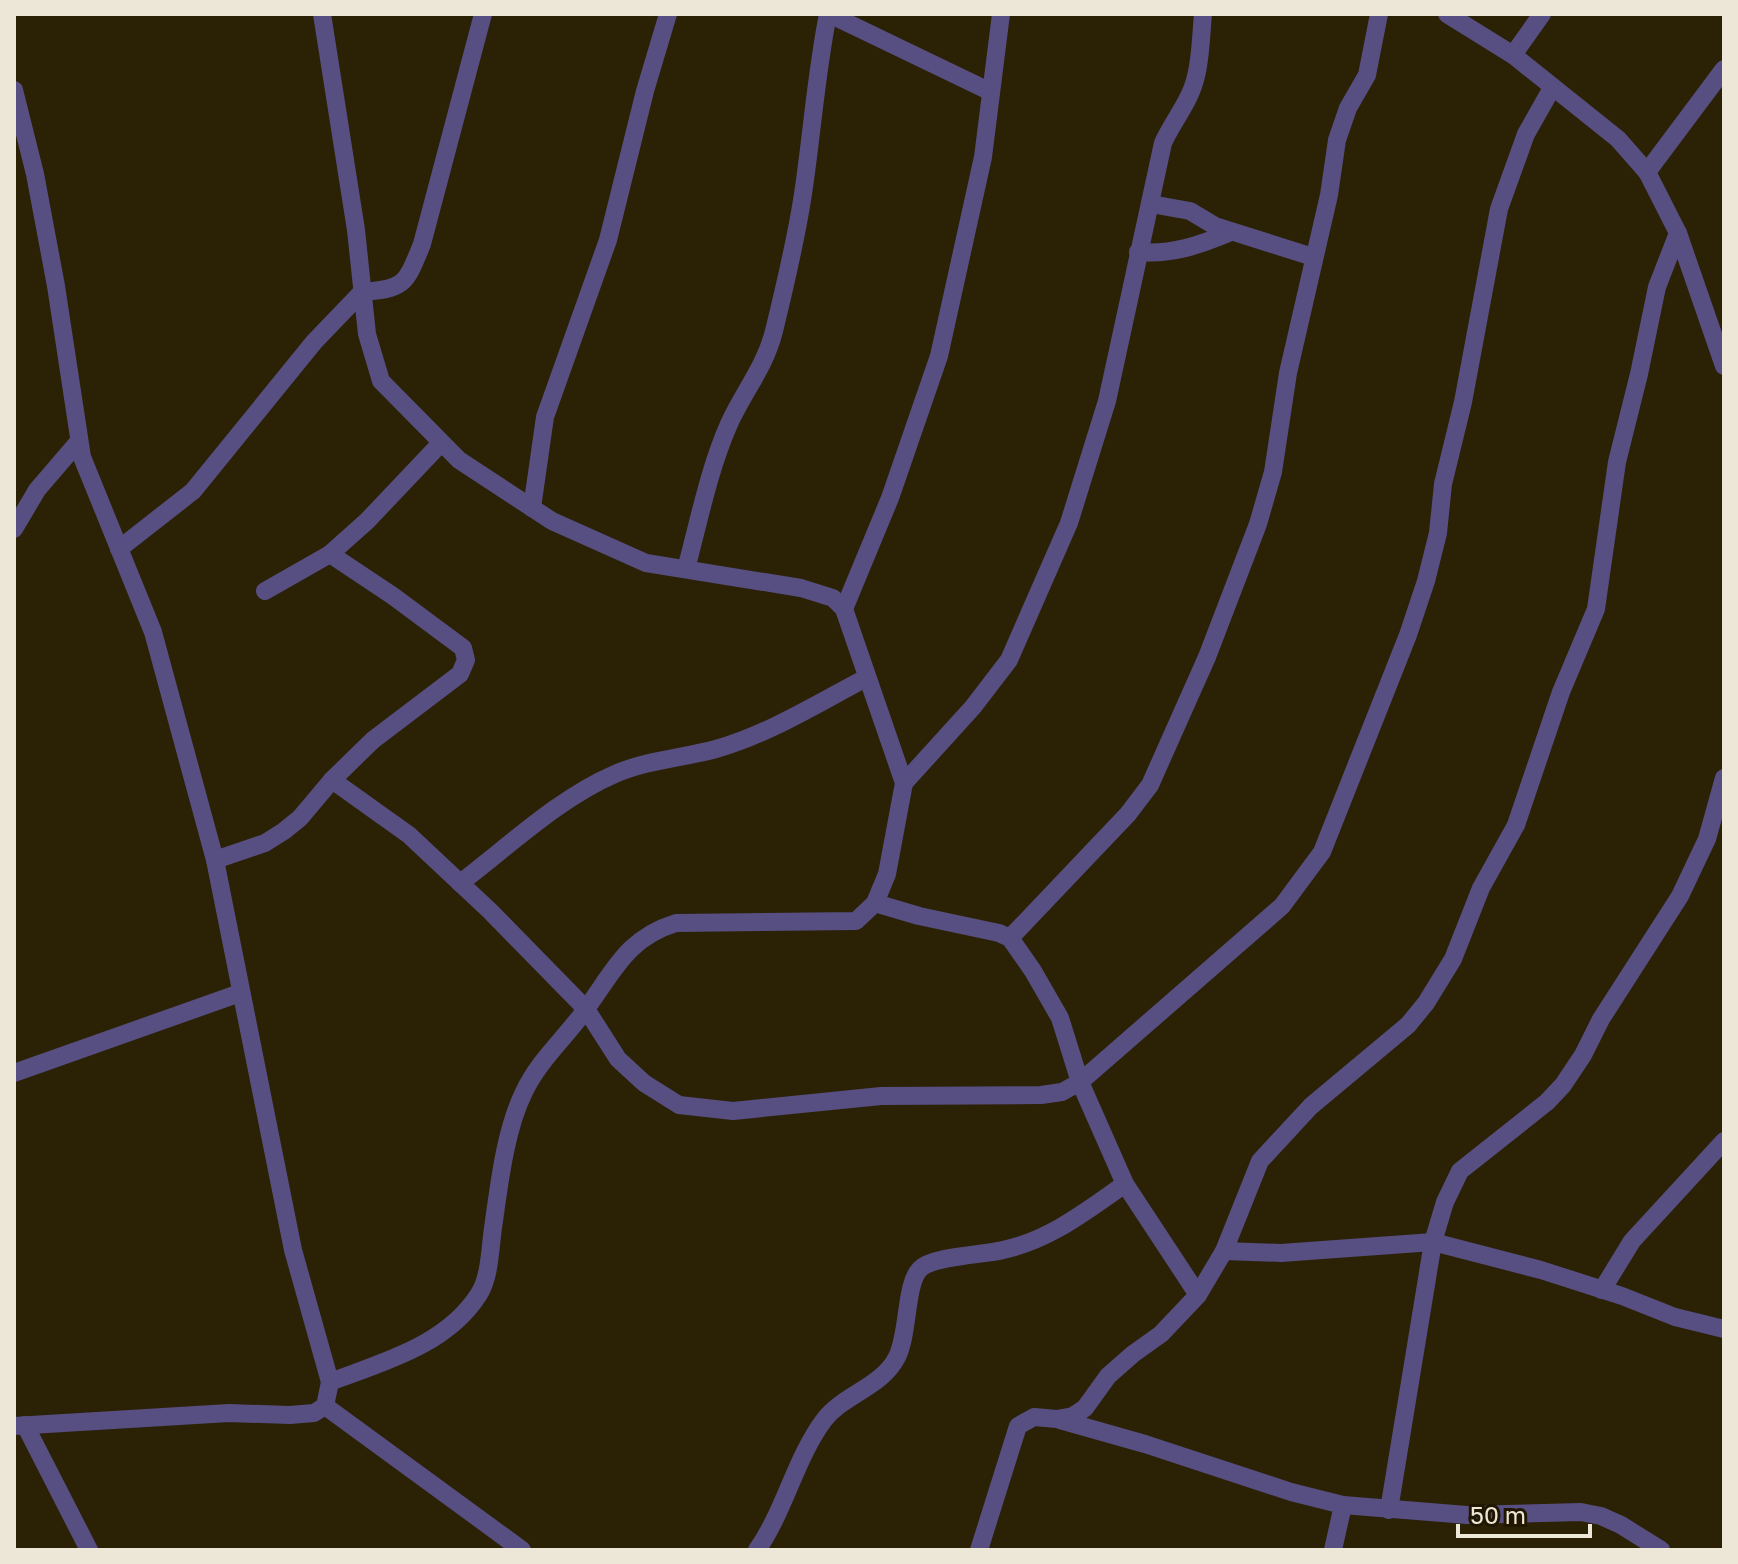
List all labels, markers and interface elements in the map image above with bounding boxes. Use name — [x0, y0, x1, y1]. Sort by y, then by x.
scale bar — [1458, 1488, 1590, 1538]
text: 50 m — [1470, 1500, 1526, 1529]

